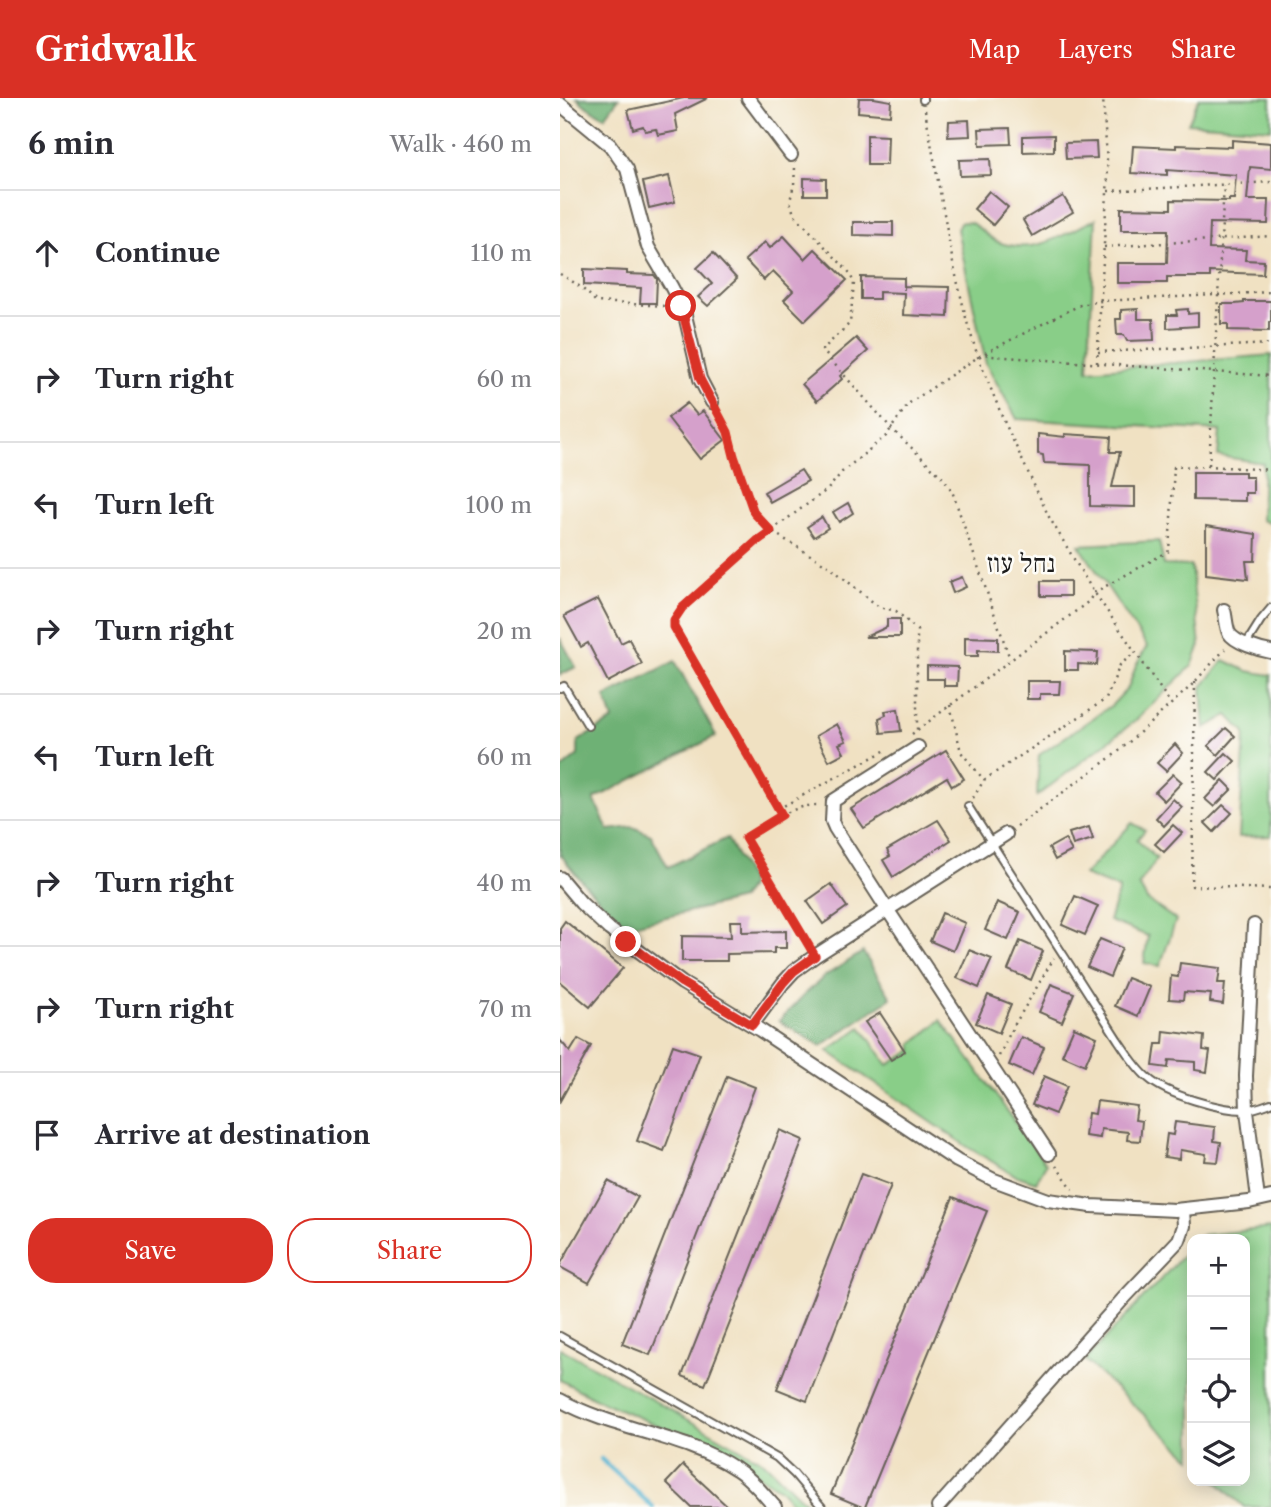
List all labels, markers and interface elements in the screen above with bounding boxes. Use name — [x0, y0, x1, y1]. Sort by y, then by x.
text: Gridwalk — [35, 29, 196, 70]
text: Map — [969, 35, 1020, 64]
text: Layers — [1058, 35, 1133, 64]
text: Share — [1171, 35, 1236, 64]
text: 6 min — [28, 125, 115, 162]
text: Walk · 460 m — [389, 130, 532, 158]
icon: ahead — [28, 234, 66, 272]
text: Continue — [95, 237, 220, 269]
text: 110 m — [471, 239, 532, 267]
route start — [665, 290, 696, 321]
icon: right — [28, 360, 66, 398]
text: Turn right — [95, 363, 234, 395]
text: 60 m — [476, 365, 532, 393]
icon: left — [28, 486, 66, 524]
text: Turn left — [95, 489, 214, 521]
text: 100 m — [466, 491, 532, 519]
district label: נחל עוז — [987, 547, 1055, 579]
icon: right — [28, 612, 66, 650]
text: Turn right — [95, 615, 234, 647]
text: 20 m — [477, 617, 532, 645]
icon: left — [28, 738, 66, 776]
text: Turn left — [95, 741, 214, 773]
text: 60 m — [476, 743, 532, 771]
icon: right — [28, 864, 66, 902]
text: Turn right — [95, 867, 234, 899]
text: 40 m — [477, 869, 532, 897]
route end — [610, 926, 641, 957]
icon: right — [28, 990, 66, 1028]
text: Turn right — [95, 993, 234, 1025]
text: 70 m — [479, 995, 532, 1023]
icon: arrive — [28, 1116, 66, 1154]
text: Arrive at destination — [95, 1119, 370, 1151]
button: Save — [28, 1218, 273, 1283]
button: Share — [287, 1218, 532, 1283]
map controls — [1187, 1234, 1250, 1486]
button: + — [1187, 1234, 1250, 1297]
button: − — [1187, 1297, 1250, 1360]
button: locate — [1187, 1360, 1250, 1423]
button: layers — [1187, 1423, 1250, 1486]

